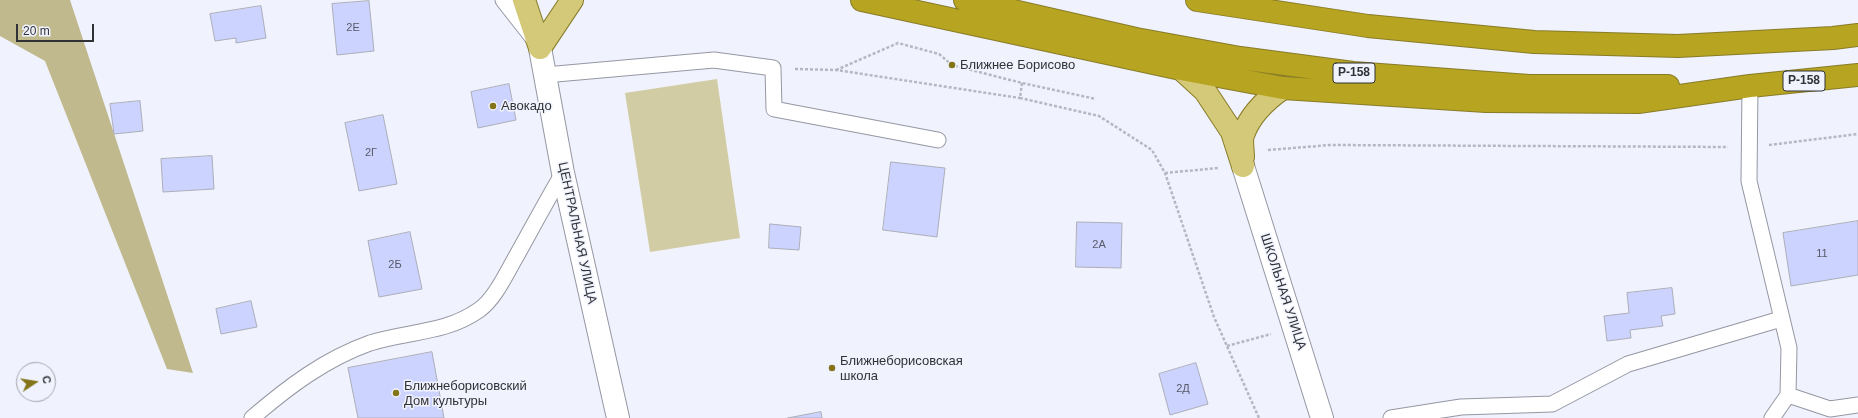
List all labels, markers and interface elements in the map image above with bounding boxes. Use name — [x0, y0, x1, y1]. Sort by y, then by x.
scale bar — [18, 16, 96, 42]
house number: 2Е — [346, 21, 360, 35]
text: 20 m — [23, 24, 50, 38]
place label: Ближнее Борисово — [960, 57, 1075, 73]
marker: Ближнее Борисово — [947, 60, 957, 70]
road number: Р-158 — [1333, 63, 1375, 83]
road number: Р-158 — [1783, 71, 1825, 91]
place label: Авокадо — [501, 98, 552, 114]
marker: Авокадо — [488, 101, 498, 111]
house number: 2Г — [365, 146, 377, 160]
street label: ЦЕНТРАЛЬНАЯ УЛИЦА — [554, 161, 600, 305]
street label: ШКОЛЬНАЯ УЛИЦА — [1257, 232, 1309, 352]
house number: 2А — [1092, 238, 1106, 252]
house number: 11 — [1816, 247, 1828, 261]
house number: 2Б — [388, 258, 402, 272]
place label: Ближнеборисовская школа — [840, 353, 963, 384]
north arrow — [16, 362, 56, 402]
marker: Ближнеборисовская школа — [827, 363, 837, 373]
text: С — [40, 375, 53, 385]
place label: Ближнеборисовский Дом культуры — [404, 378, 527, 409]
house number: 2Д — [1176, 382, 1190, 396]
marker: Ближнеборисовский Дом культуры — [391, 388, 401, 398]

